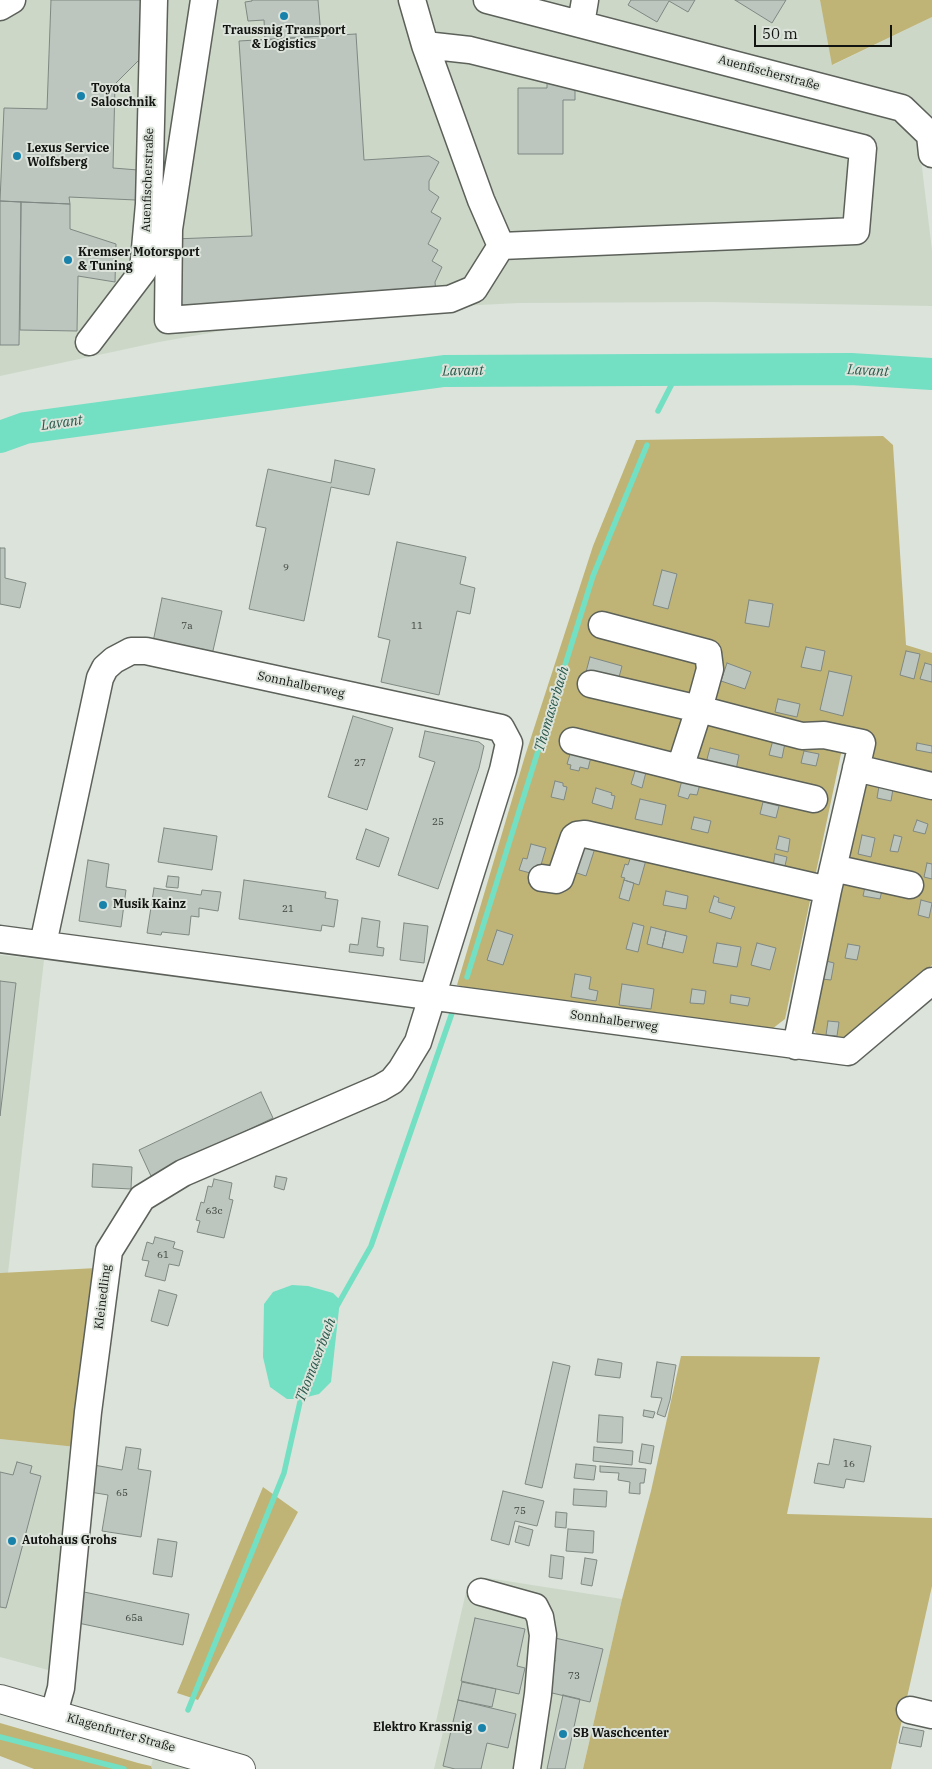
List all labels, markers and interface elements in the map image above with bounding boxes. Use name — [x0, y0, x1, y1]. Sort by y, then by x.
marker: Traussnig Transport & Logistics — [278, 10, 290, 22]
scale bar — [757, 15, 894, 47]
place label: Traussnig Transport & Logistics — [222, 24, 346, 52]
text: 50 m — [762, 24, 798, 43]
street label: Auenfischerstraße — [717, 53, 821, 93]
place label: Toyota Saloschnik — [91, 82, 156, 110]
marker: Toyota Saloschnik — [75, 90, 87, 102]
street label: Auenfischerstraße — [139, 128, 157, 232]
place label: Lexus Service Wolfsberg — [27, 142, 109, 170]
marker: Lexus Service Wolfsberg — [11, 150, 23, 162]
place label: Kremser Motorsport & Tuning — [78, 246, 199, 274]
marker: Kremser Motorsport & Tuning — [62, 254, 74, 266]
water label: Lavant — [442, 362, 484, 380]
water label: Lavant — [847, 362, 889, 380]
water label: Lavant — [40, 412, 84, 434]
house number: 9 — [283, 562, 289, 574]
house number: 7a — [181, 620, 193, 632]
house number: 11 — [411, 620, 423, 632]
water label: Thomaserbach — [531, 664, 573, 754]
street label: Sonnhalberweg — [256, 669, 346, 701]
house number: 27 — [354, 757, 366, 769]
house number: 25 — [432, 816, 444, 828]
place label: Musik Kainz — [113, 898, 186, 912]
marker: Musik Kainz — [97, 899, 109, 911]
house number: 21 — [282, 903, 294, 915]
street label: Sonnhalberweg — [569, 1008, 659, 1034]
house number: 63c — [205, 1205, 223, 1217]
house number: 61 — [157, 1249, 169, 1261]
street label: Kleinedling — [92, 1264, 114, 1330]
water label: Thomaserbach — [292, 1316, 340, 1404]
house number: 16 — [843, 1458, 855, 1470]
house number: 65 — [116, 1487, 128, 1499]
house number: 75 — [514, 1505, 526, 1517]
place label: Autohaus Grohs — [22, 1534, 117, 1548]
marker: Autohaus Grohs — [6, 1535, 18, 1547]
house number: 65a — [125, 1612, 143, 1624]
house number: 73 — [568, 1670, 580, 1682]
street label: Klagenfurter Straße — [65, 1711, 177, 1755]
place label: Elektro Krassnig — [373, 1721, 472, 1735]
marker: Elektro Krassnig — [476, 1722, 488, 1734]
place label: SB Waschcenter — [573, 1727, 669, 1741]
marker: SB Waschcenter — [557, 1728, 569, 1740]

